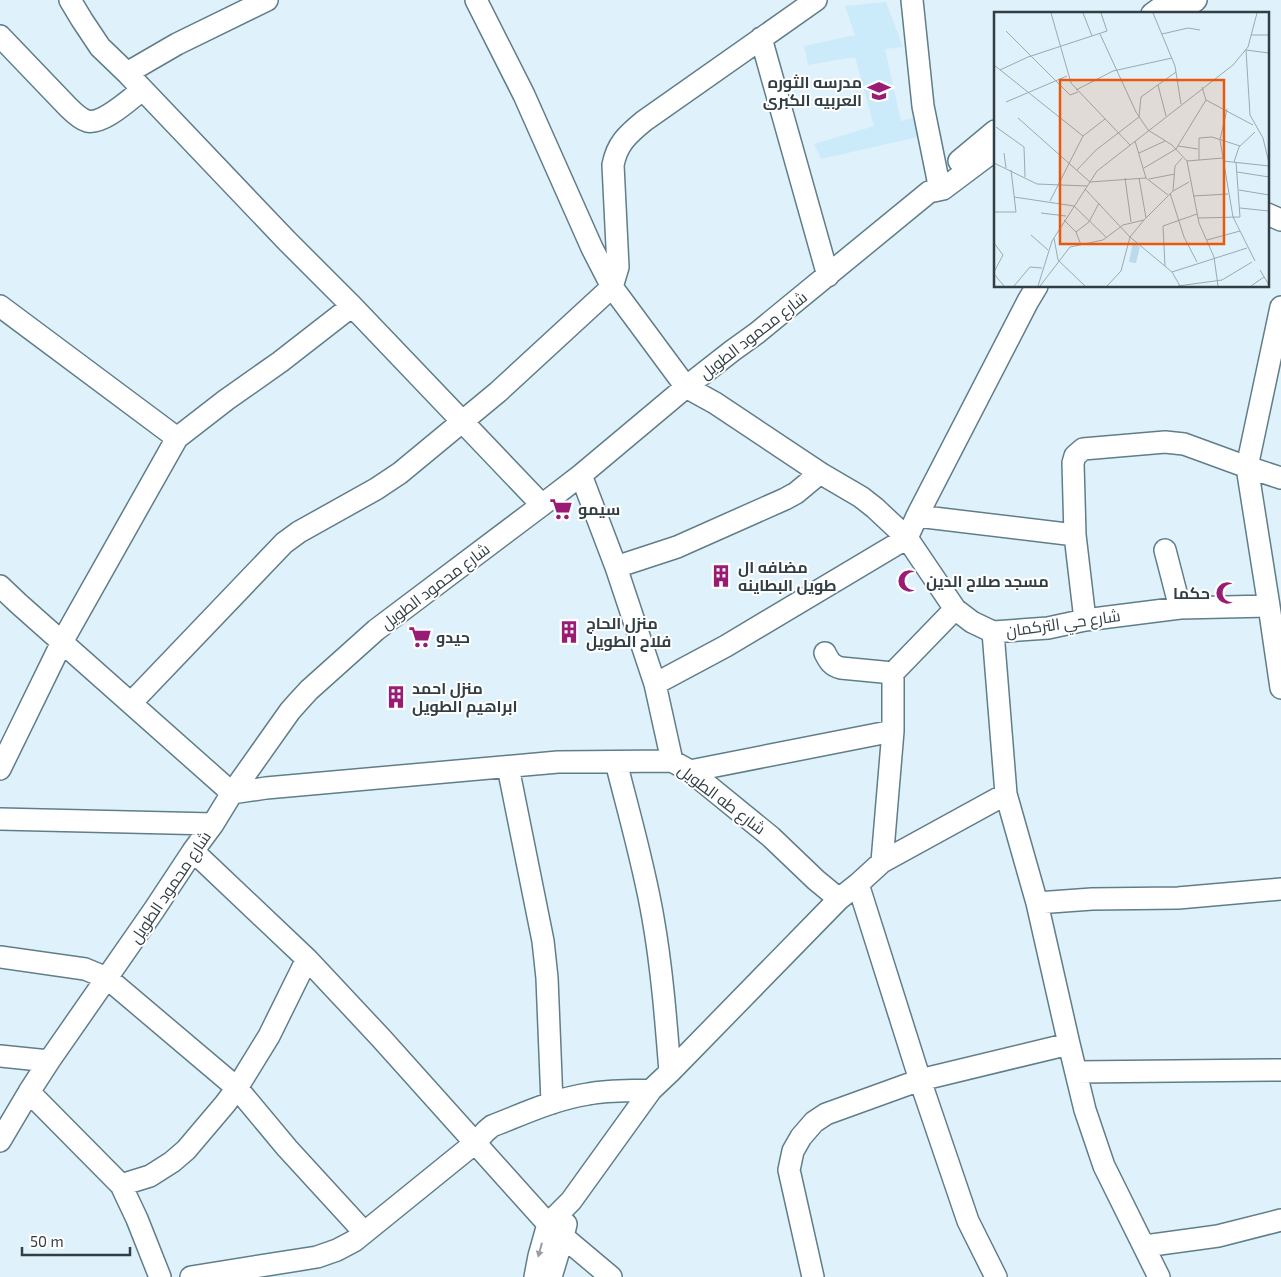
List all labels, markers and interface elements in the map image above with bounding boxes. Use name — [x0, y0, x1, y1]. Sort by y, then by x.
inset map — [994, 12, 1268, 288]
place label: مدرسه الثوره العربيه الكبرى — [763, 72, 862, 110]
school or university icon: مدرسه الثوره العربيه الكبرى — [866, 78, 892, 104]
street label: شارع محمود الطويل — [695, 287, 812, 385]
supermarket icon: سيمو — [548, 496, 574, 522]
place label: سيمو — [578, 499, 620, 519]
street label: شارع محمود الطويل — [377, 539, 495, 635]
place label: مضافه ال طويل البطاينه — [738, 557, 837, 595]
building icon: مضافه ال طويل البطاينه — [708, 563, 734, 589]
mosque icon: مسجد صلاح الدين — [896, 568, 922, 594]
place label: مسجد صلاح الدين — [926, 571, 1049, 592]
mosque icon: حكما — [1214, 580, 1240, 606]
place label: حكما — [1173, 583, 1210, 602]
street label: شارع حي التركمان — [1004, 605, 1122, 645]
place label: منزل الحاج فلاح الطويل — [586, 613, 671, 652]
building icon: منزل الحاج فلاح الطويل — [556, 619, 582, 645]
supermarket icon: حيدو — [407, 624, 433, 650]
place label: حيدو — [436, 627, 470, 647]
place label: منزل احمد ابراهيم الطويل — [412, 678, 517, 718]
building icon: منزل احمد ابراهيم الطويل — [383, 684, 409, 710]
street label: شارع طه الطويل — [673, 760, 770, 840]
street label: شارع محمود الطويل — [125, 827, 217, 948]
scale bar — [22, 1224, 130, 1256]
text: 50 m — [30, 1232, 64, 1250]
one-way arrow — [536, 1243, 544, 1258]

